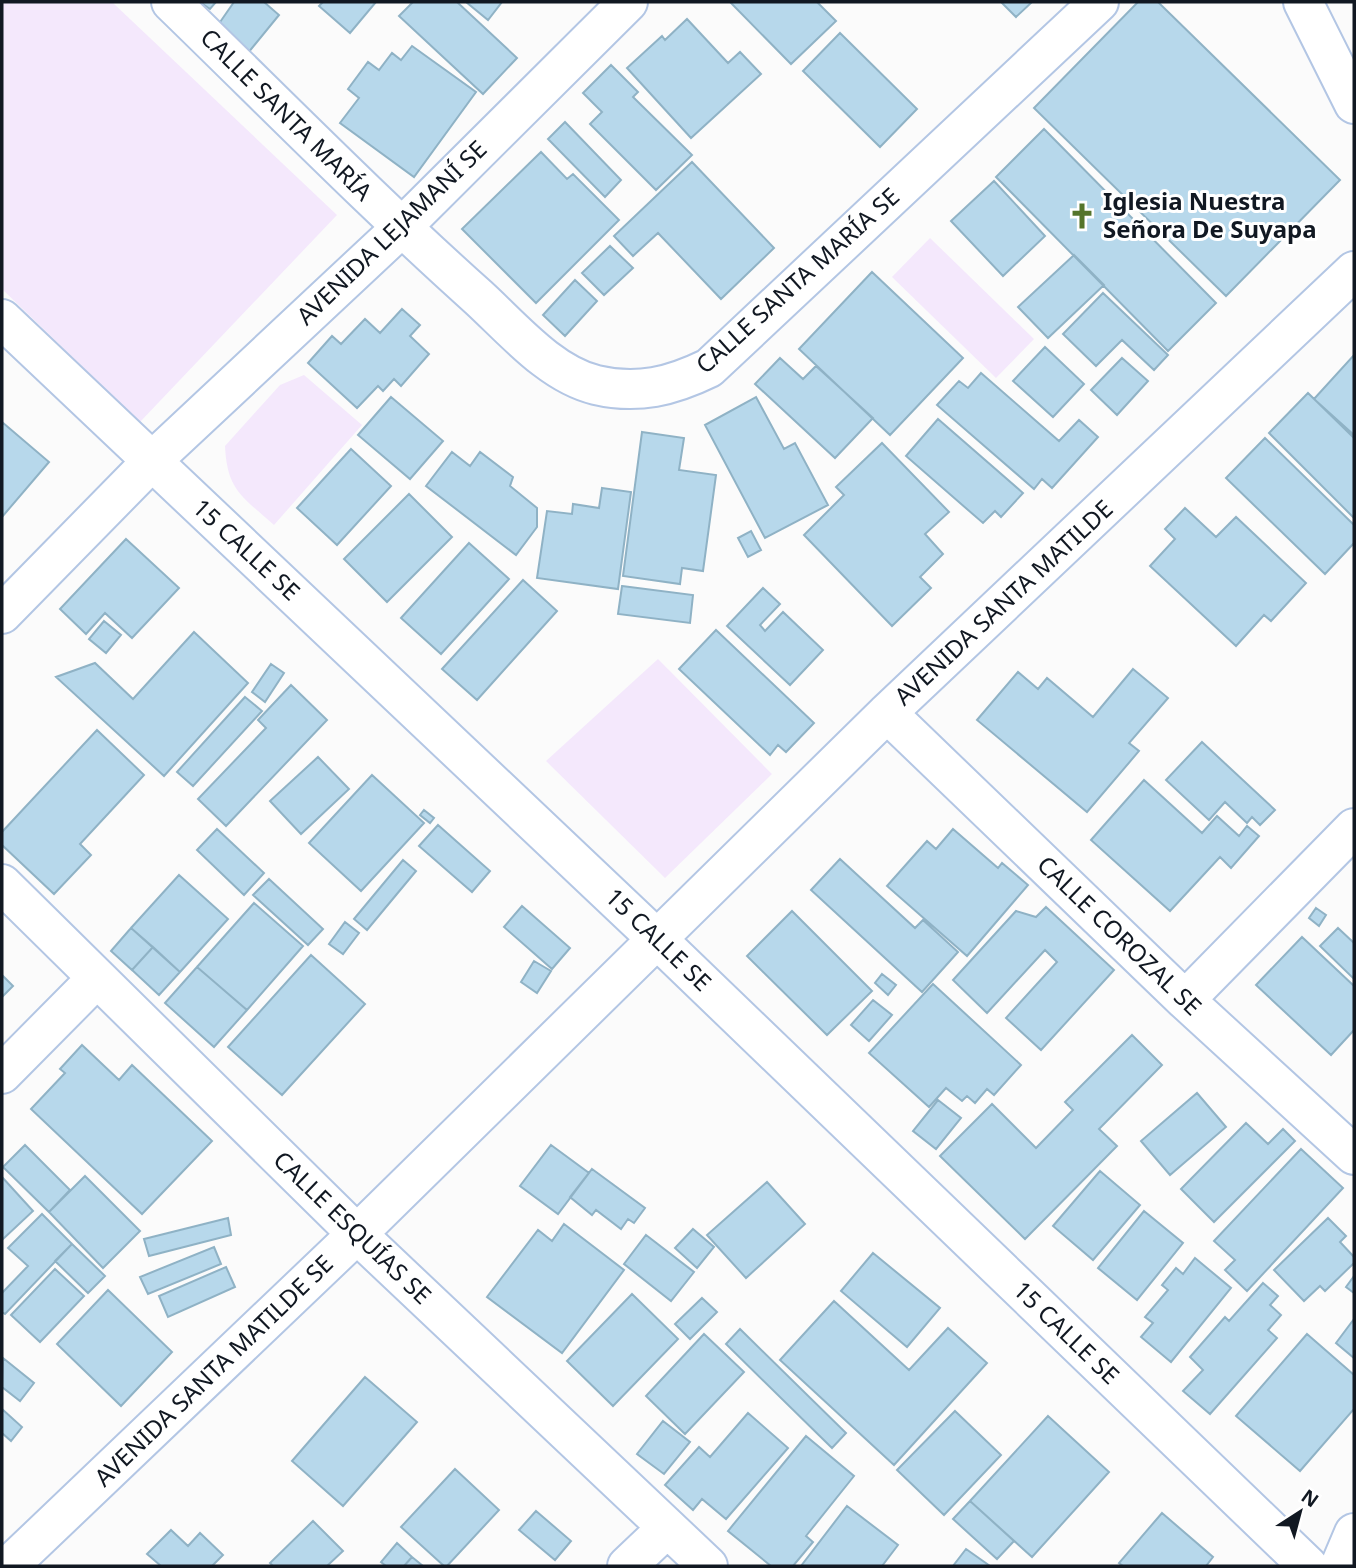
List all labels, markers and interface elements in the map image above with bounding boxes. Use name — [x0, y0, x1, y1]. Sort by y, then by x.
street label: CALLE SANTA MARÍA — [194, 21, 381, 208]
street label: AVENIDA LEJAMANÍ SE — [289, 132, 493, 332]
street label: CALLE SANTA MARÍA SE — [688, 179, 906, 380]
place label: Iglesia Nuestra Señora De Suyapa — [1103, 184, 1317, 245]
church icon: Iglesia Nuestra Señora De Suyapa — [1067, 201, 1097, 231]
street label: 15 CALLE SE — [186, 491, 308, 607]
street label: AVENIDA SANTA MATILDE — [887, 492, 1119, 712]
street label: CALLE COROZAL SE — [1031, 848, 1209, 1022]
street label: 15 CALLE SE — [599, 880, 719, 998]
street label: CALLE ESQUÍAS SE — [267, 1143, 439, 1311]
street label: AVENIDA SANTA MATILDE SE — [86, 1247, 340, 1493]
street label: 15 CALLE SE — [1007, 1273, 1127, 1391]
north arrow — [1265, 1477, 1335, 1547]
text: N — [1296, 1483, 1324, 1513]

